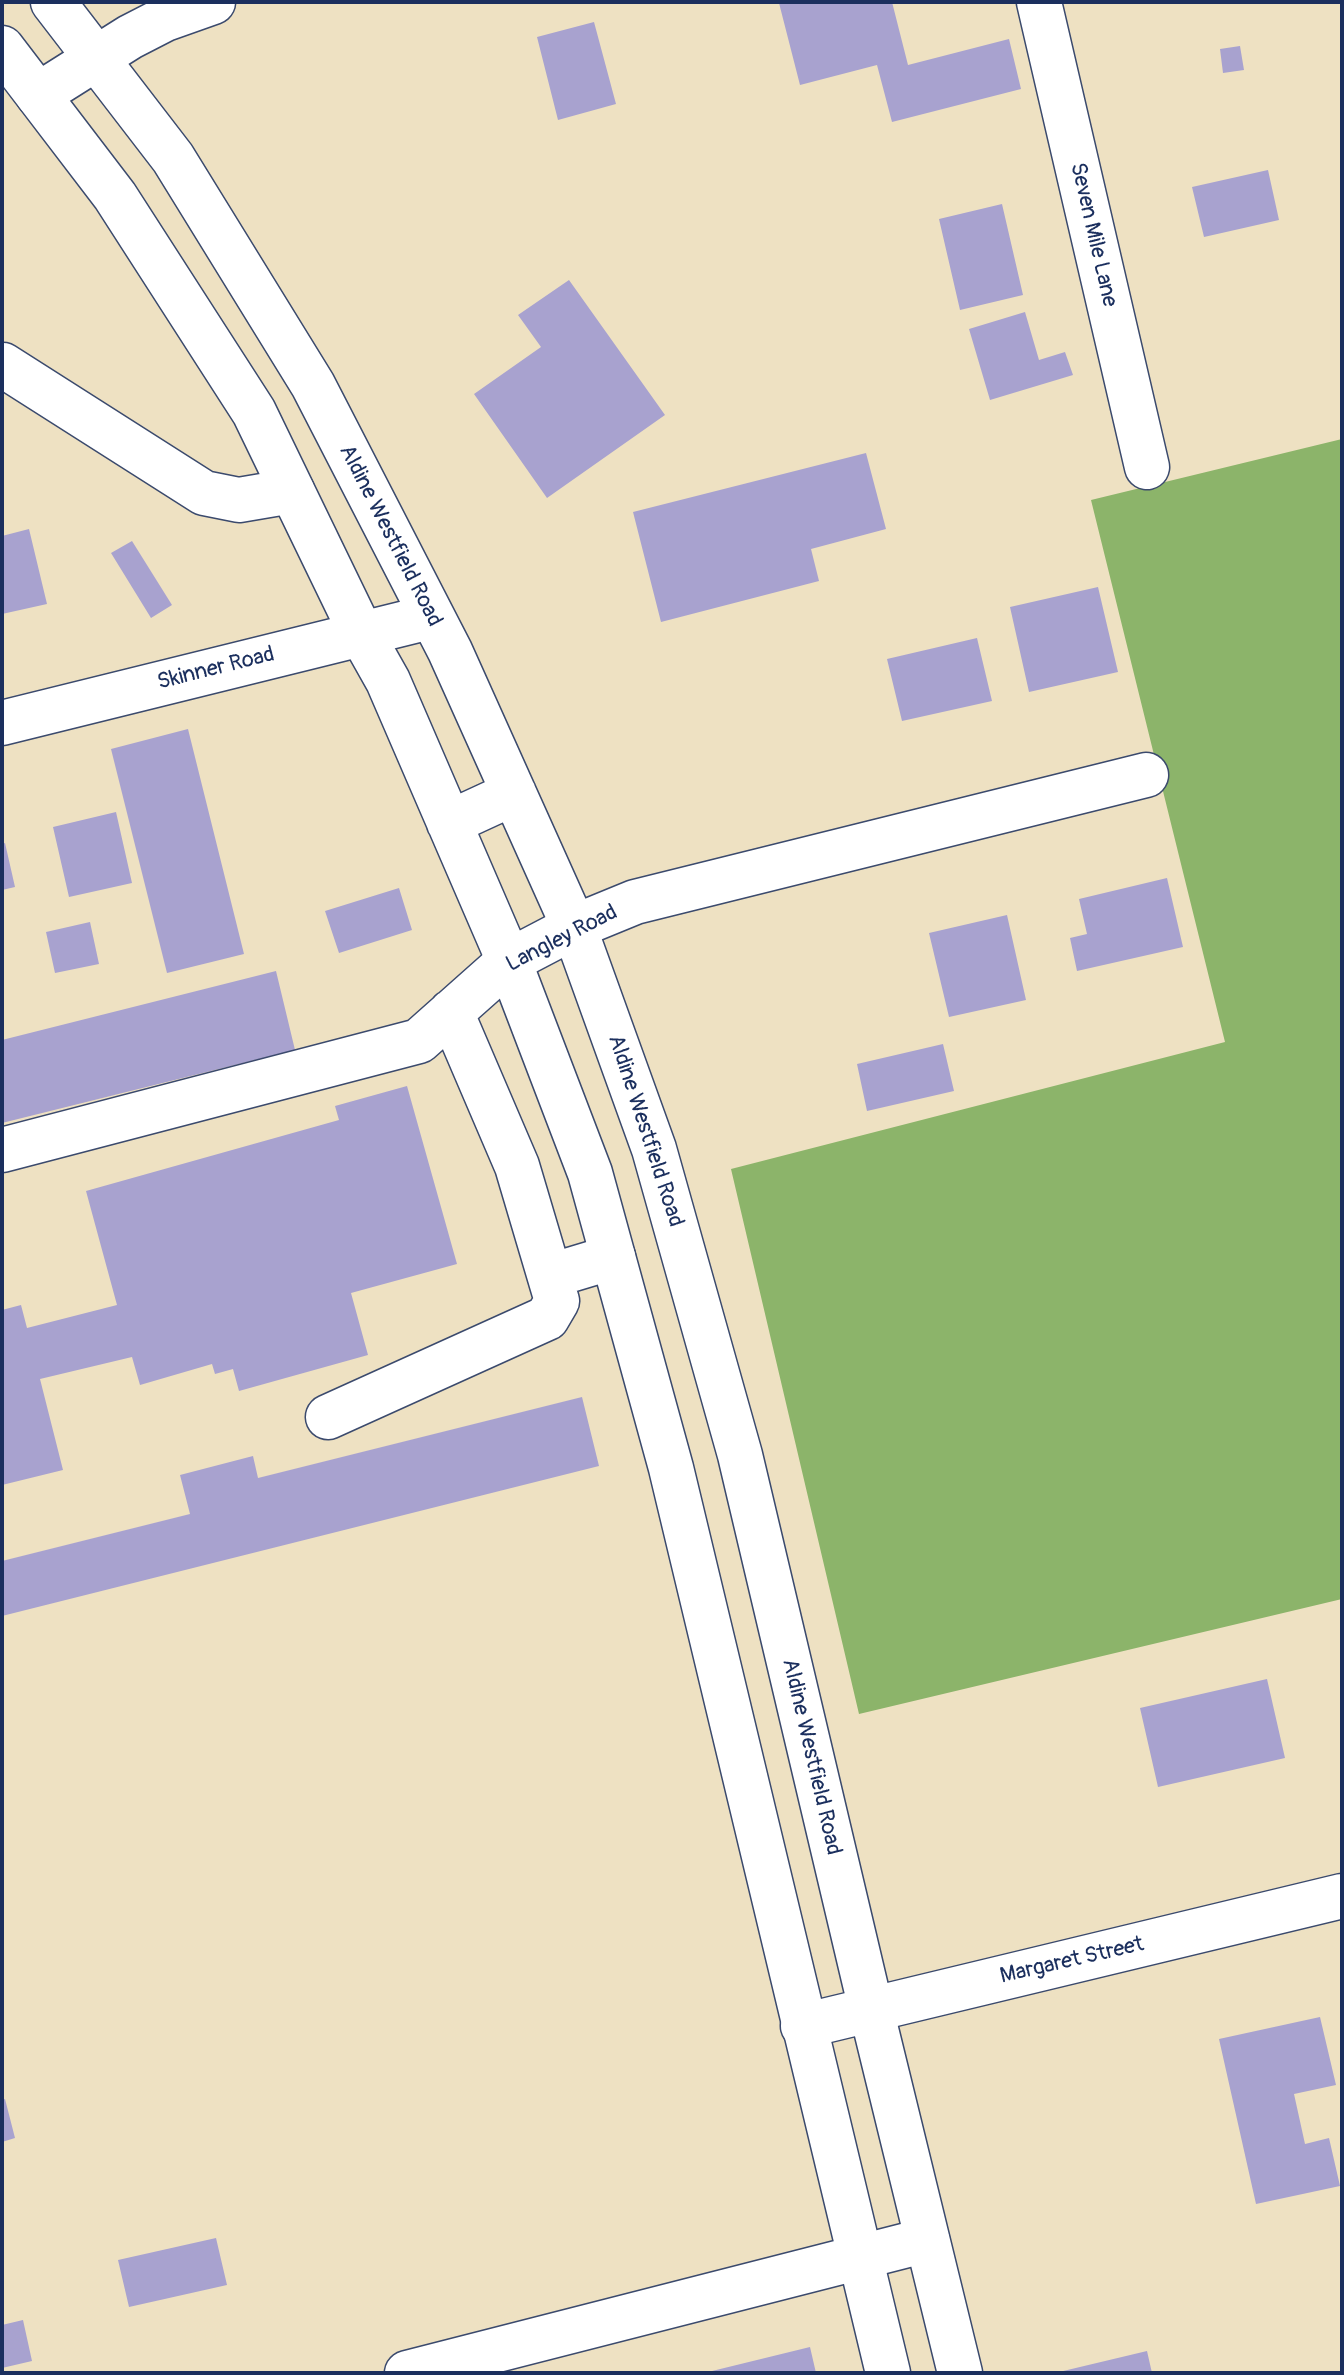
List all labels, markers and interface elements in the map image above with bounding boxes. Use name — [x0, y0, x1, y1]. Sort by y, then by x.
street label: Seven Mile Lane — [1064, 160, 1122, 310]
street label: Aldine Westfield Road — [333, 441, 447, 631]
street label: Skinner Road — [155, 642, 277, 696]
street label: Langley Road — [502, 900, 622, 978]
street label: Aldine Westfield Road — [601, 1032, 689, 1230]
street label: Aldine Westfield Road — [776, 1656, 846, 1858]
street label: Margaret Street — [998, 1932, 1146, 1990]

